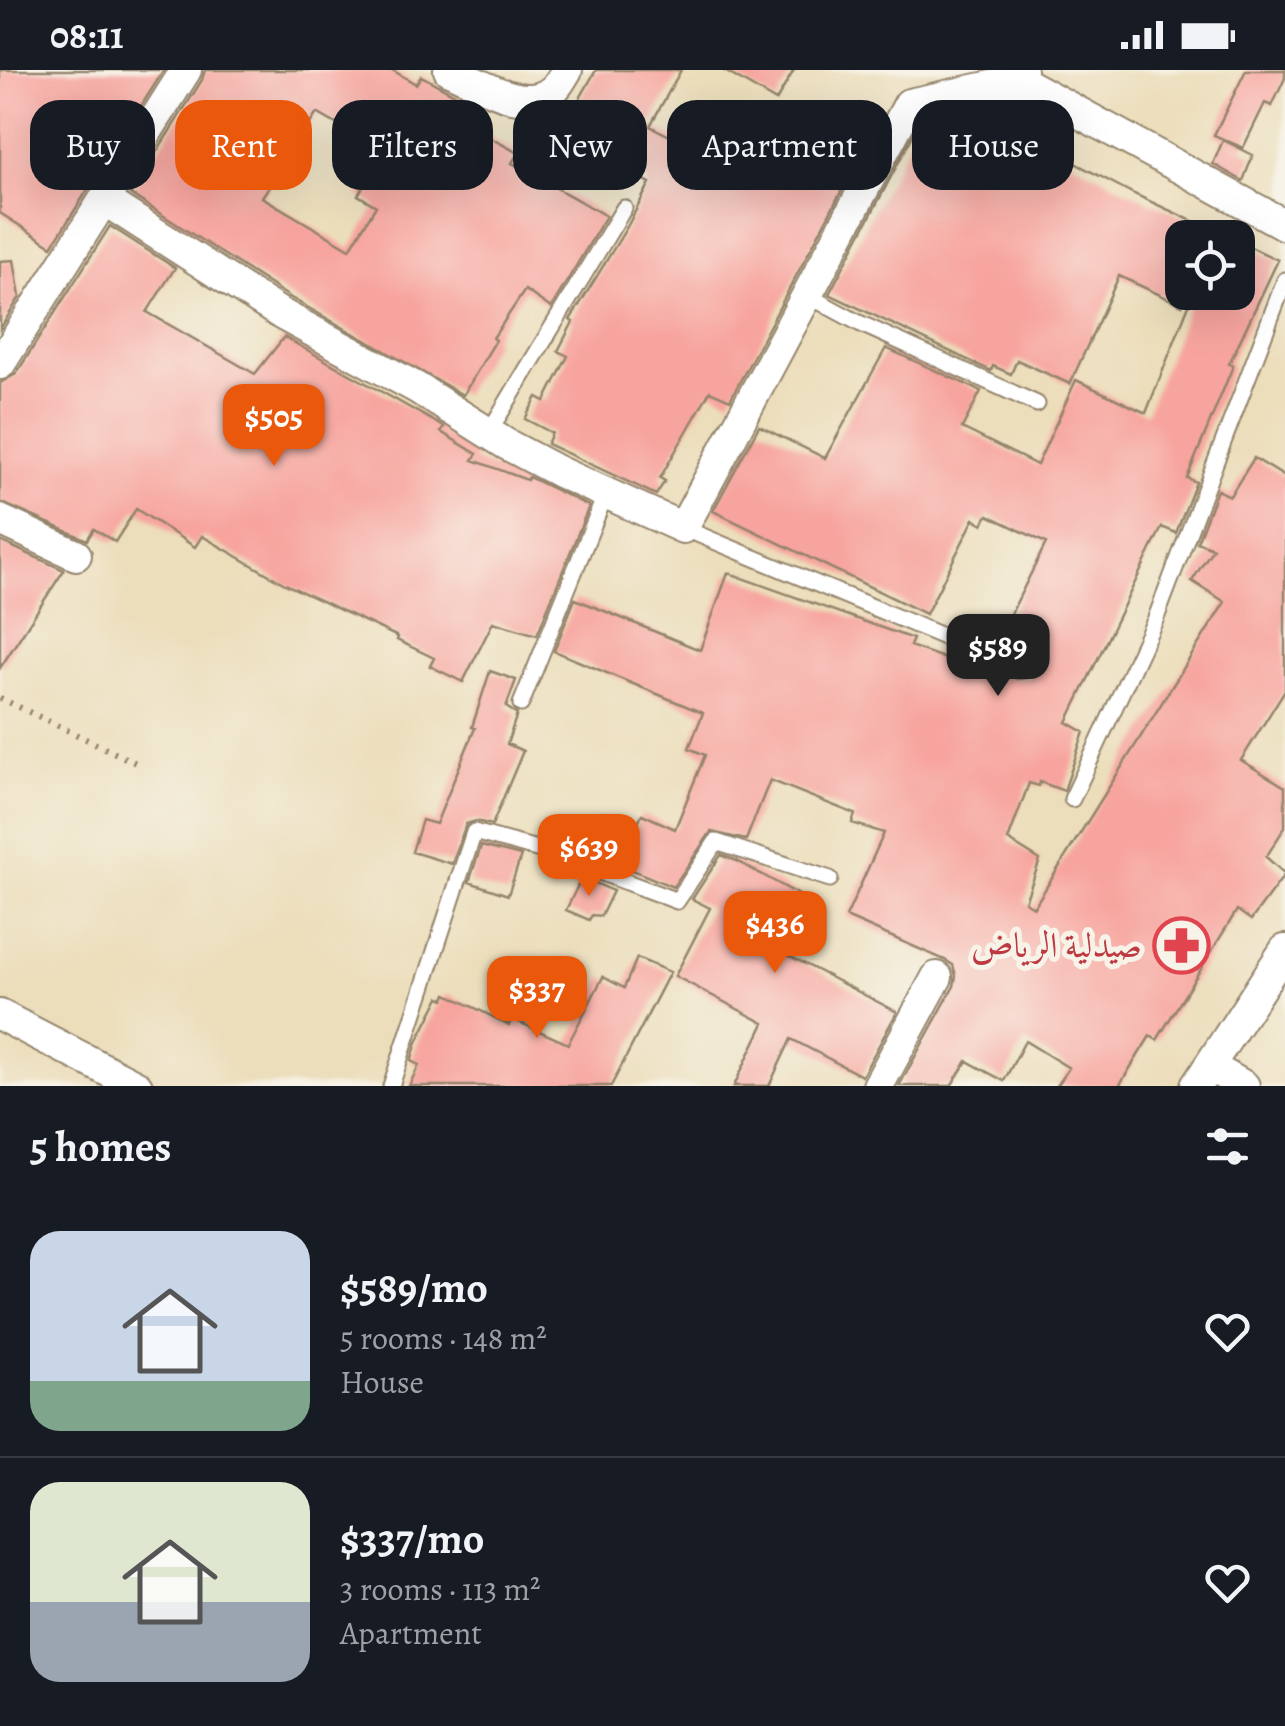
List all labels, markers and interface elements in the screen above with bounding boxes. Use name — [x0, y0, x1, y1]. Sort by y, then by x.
text: 08:11 — [50, 9, 124, 61]
chip: Buy — [30, 100, 155, 190]
chip: Rent — [175, 100, 312, 190]
chip: Filters — [332, 100, 493, 190]
chip: New — [513, 100, 647, 190]
chip: Apartment — [667, 100, 892, 190]
chip: House — [912, 100, 1074, 190]
map controls — [1165, 220, 1255, 310]
button: locate — [1165, 220, 1255, 310]
pin: $505 — [215, 384, 333, 469]
text: $505 — [245, 394, 303, 438]
pin: $589 — [939, 614, 1057, 699]
text: $589 — [969, 624, 1027, 668]
pin: $639 — [530, 814, 648, 899]
text: $639 — [560, 824, 618, 868]
pin: $436 — [716, 891, 834, 976]
text: $436 — [746, 901, 804, 945]
pharmacy icon: صيدلية الرياض — [1151, 915, 1211, 975]
place label: صيدلية الرياض — [971, 921, 1142, 969]
pin: $337 — [478, 956, 596, 1041]
text: $337 — [509, 966, 565, 1010]
text: 5 homes — [30, 1118, 171, 1175]
icon: filters — [1200, 1119, 1255, 1174]
text: $589/mo — [340, 1259, 488, 1316]
icon: home — [110, 1271, 230, 1391]
icon: heart — [1200, 1304, 1255, 1359]
text: 5 rooms · 148 m² — [340, 1316, 547, 1360]
text: House — [340, 1360, 424, 1404]
text: $337/mo — [340, 1510, 484, 1567]
icon: home — [110, 1522, 230, 1642]
icon: heart — [1200, 1555, 1255, 1610]
text: 3 rooms · 113 m² — [340, 1567, 541, 1611]
text: Apartment — [340, 1611, 482, 1655]

